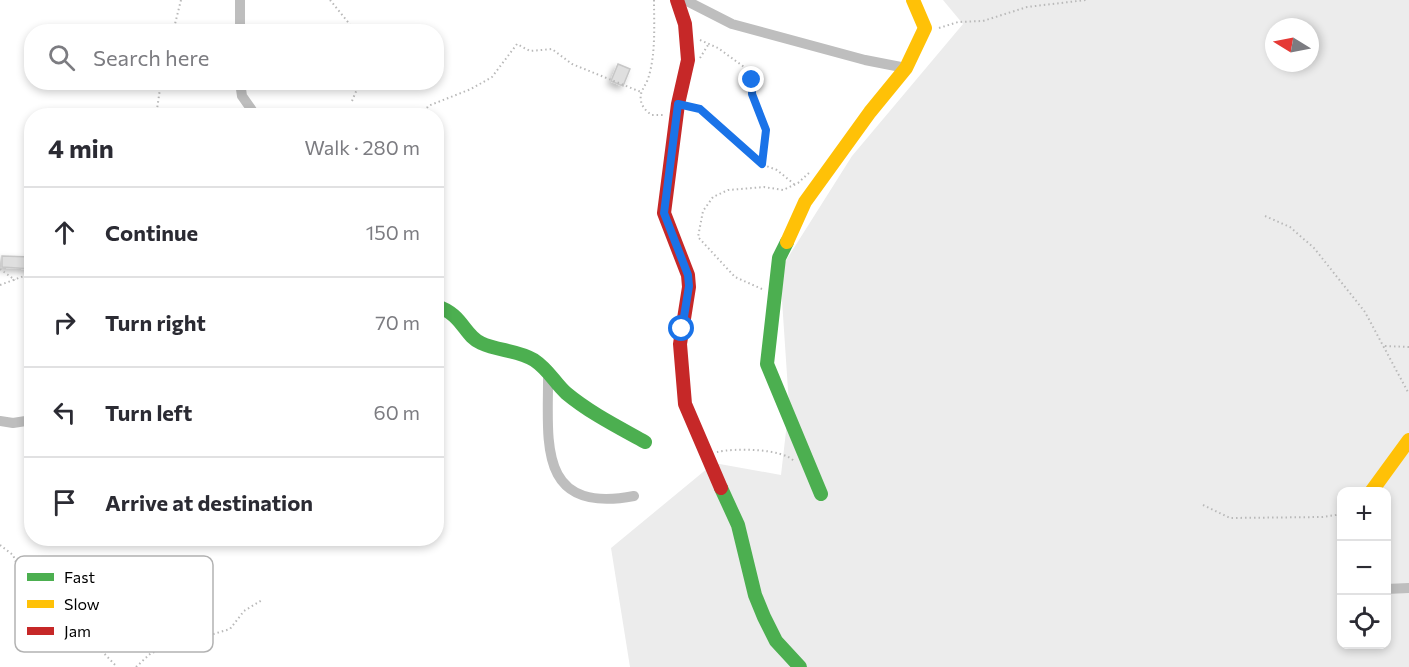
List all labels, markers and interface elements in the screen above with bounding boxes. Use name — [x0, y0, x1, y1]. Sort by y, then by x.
north arrow — [1265, 18, 1319, 72]
search box — [24, 24, 444, 90]
icon: search — [45, 41, 78, 74]
text: Search here — [93, 44, 209, 71]
route end — [738, 66, 764, 92]
text: 4 min — [48, 132, 114, 163]
text: Walk · 280 m — [304, 135, 420, 159]
icon: ahead — [48, 216, 81, 249]
text: Continue — [105, 219, 198, 246]
text: 150 m — [366, 220, 420, 244]
icon: right — [48, 306, 81, 339]
text: Turn right — [105, 309, 206, 336]
text: 70 m — [375, 310, 420, 334]
route start — [668, 315, 694, 341]
icon: left — [48, 396, 81, 429]
text: Turn left — [105, 399, 192, 426]
text: 60 m — [374, 400, 420, 424]
icon: arrive — [48, 486, 81, 519]
map controls — [1337, 487, 1391, 649]
button: + — [1337, 487, 1391, 541]
text: Arrive at destination — [105, 489, 313, 516]
button: − — [1337, 541, 1391, 595]
legend — [15, 556, 213, 652]
text: Fast — [64, 567, 95, 586]
text: Slow — [64, 594, 100, 613]
button: locate — [1337, 595, 1391, 649]
text: Jam — [64, 621, 91, 640]

